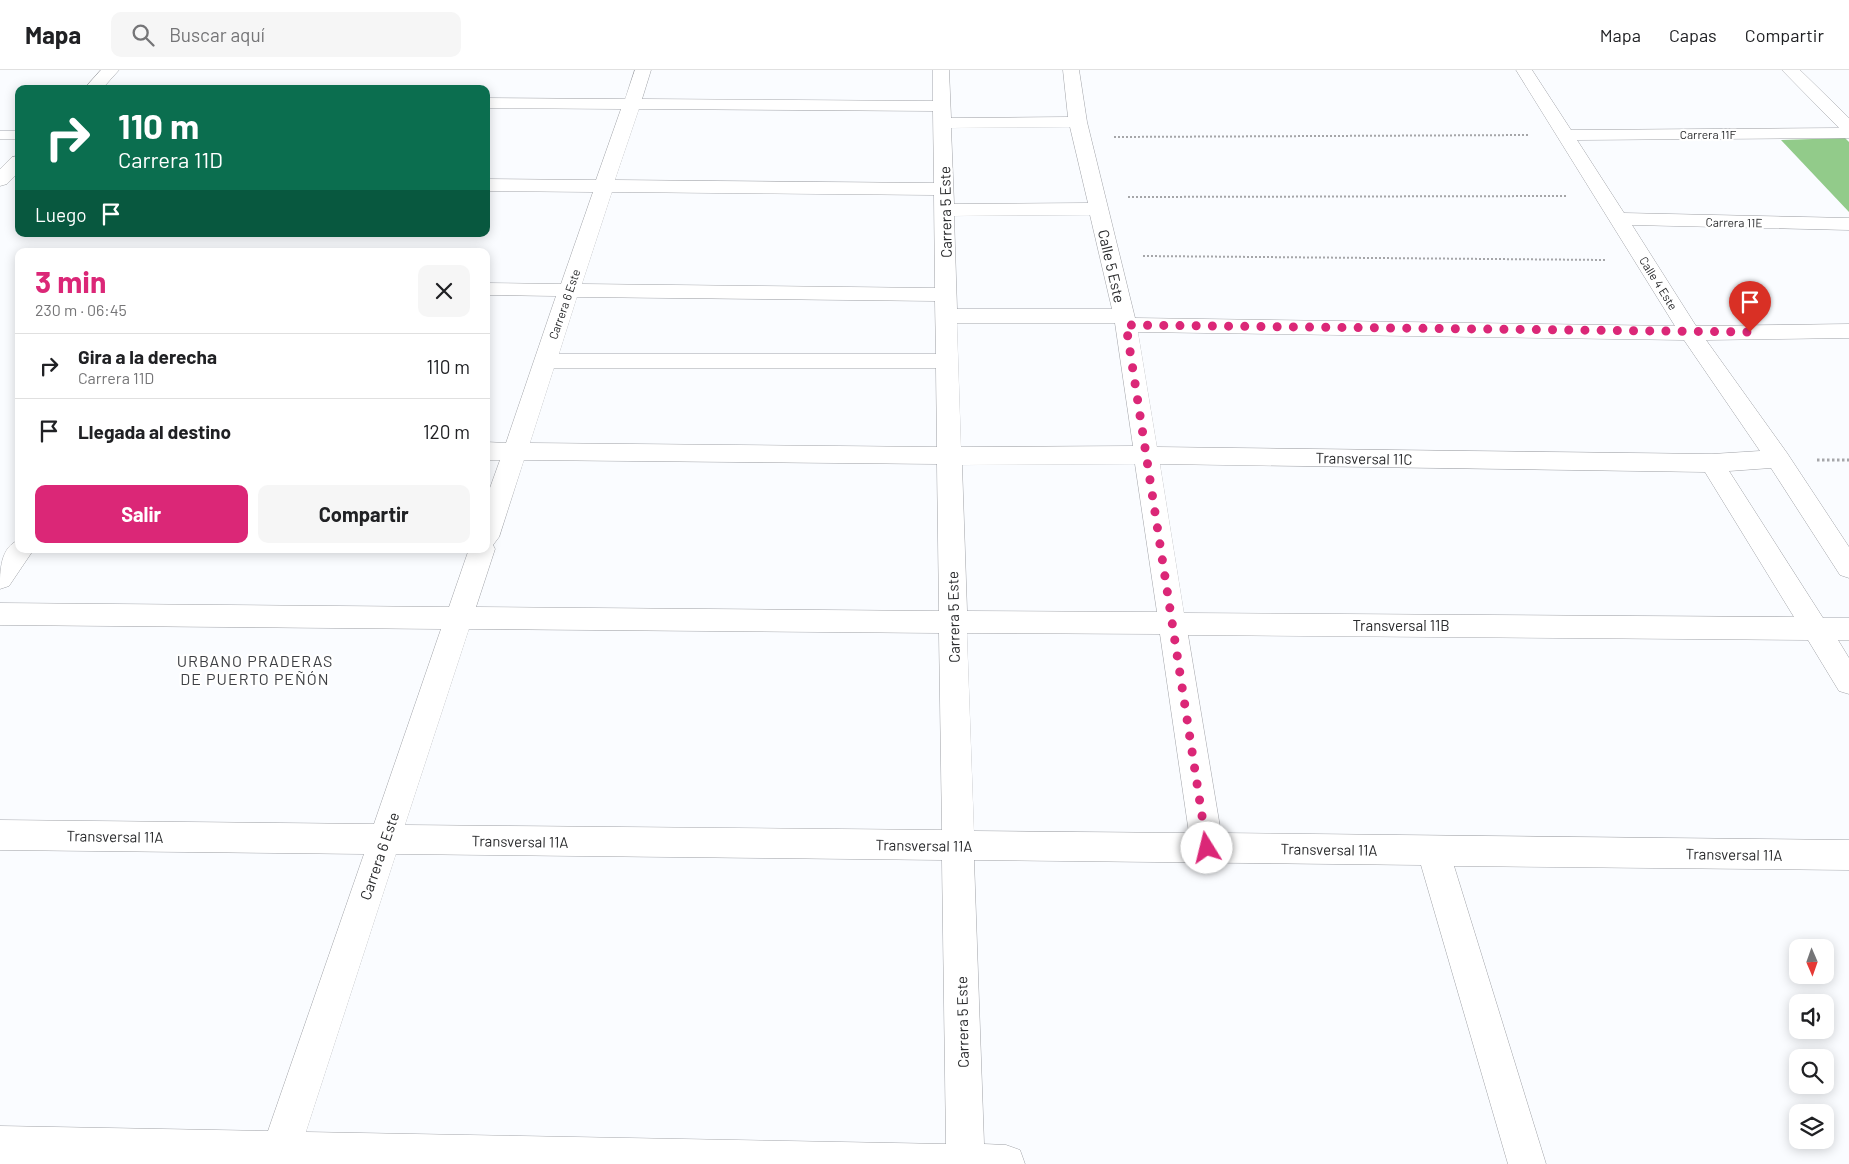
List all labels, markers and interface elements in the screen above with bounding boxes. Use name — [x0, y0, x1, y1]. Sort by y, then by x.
search box — [111, 12, 461, 57]
text: Mapa — [25, 20, 81, 49]
icon: search — [129, 21, 157, 49]
text: Buscar aquí — [169, 23, 265, 46]
text: Mapa — [1600, 24, 1641, 46]
text: Capas — [1669, 24, 1717, 46]
text: Compartir — [1745, 24, 1824, 46]
text: 110 m — [118, 104, 199, 146]
icon: right — [35, 105, 100, 170]
street label: Carrera 11F — [1680, 127, 1736, 141]
text: Carrera 11D — [118, 146, 223, 172]
street label: Carrera 5 Este — [935, 166, 955, 258]
icon: arrive — [97, 200, 125, 228]
text: Luego — [35, 203, 87, 226]
street label: Carrera 11E — [1705, 215, 1763, 229]
street label: Calle 5 Este — [1095, 228, 1129, 304]
street label: Calle 4 Este — [1637, 254, 1681, 312]
text: 3 min — [35, 263, 106, 299]
button: close — [418, 265, 470, 317]
street label: Carrera 6 Este — [545, 267, 583, 341]
pin — [1729, 281, 1771, 332]
icon: arrive — [1736, 288, 1764, 316]
text: 230 m · 06:45 — [35, 300, 127, 319]
text: Gira a la derecha — [78, 345, 217, 368]
icon: right — [35, 352, 63, 380]
text: 110 m — [426, 355, 470, 378]
text: Carrera 11D — [78, 368, 154, 387]
icon: arrive — [35, 417, 63, 445]
text: Llegada al destino — [78, 420, 231, 443]
text: 120 m — [423, 420, 470, 443]
street label: Transversal 11C — [1315, 448, 1413, 468]
button: Salir — [35, 485, 248, 543]
button: Compartir — [258, 485, 470, 543]
street label: Carrera 5 Este — [943, 571, 963, 663]
street label: Transversal 11B — [1352, 616, 1450, 634]
district label: URBANO PRADERAS DE PUERTO PEÑÓN — [177, 651, 333, 688]
street label: Carrera 6 Este — [356, 810, 402, 902]
position arrow — [1180, 821, 1232, 873]
street label: Transversal 11A — [66, 826, 164, 846]
street label: Transversal 11A — [471, 831, 569, 851]
street label: Transversal 11A — [875, 835, 973, 855]
street label: Transversal 11A — [1280, 839, 1378, 859]
street label: Transversal 11A — [1685, 844, 1783, 864]
north arrow — [1789, 939, 1834, 984]
map controls — [1789, 939, 1834, 1149]
street label: Carrera 5 Este — [952, 976, 972, 1068]
button: sound — [1789, 994, 1834, 1039]
button: search — [1789, 1049, 1834, 1094]
button: layers — [1789, 1104, 1834, 1149]

